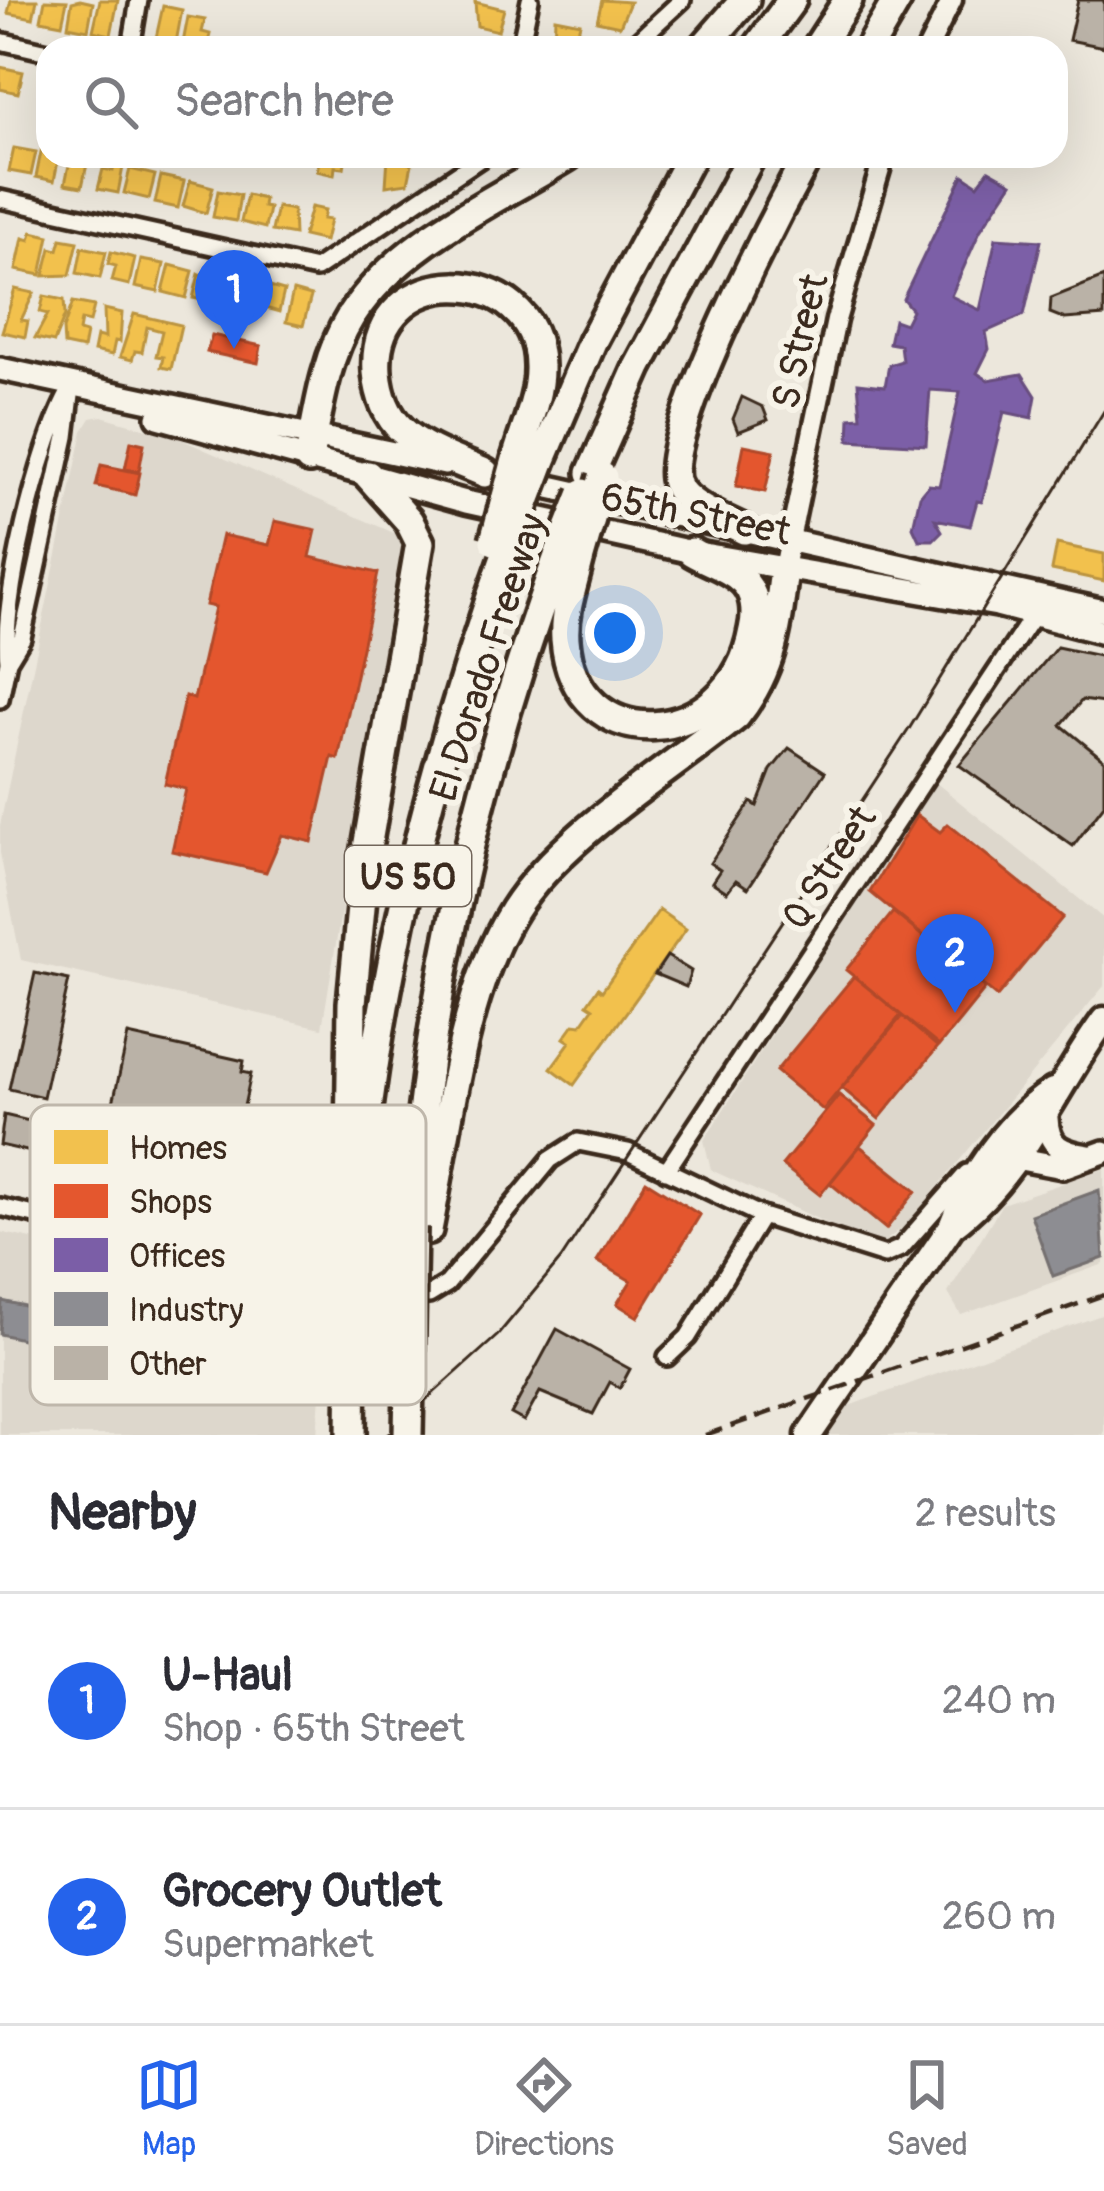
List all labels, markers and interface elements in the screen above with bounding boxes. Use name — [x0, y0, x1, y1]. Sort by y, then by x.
search box — [36, 36, 1068, 168]
icon: search — [78, 69, 144, 135]
text: Search here — [174, 74, 394, 130]
pin: 1 — [195, 250, 273, 349]
street label: S Street — [761, 269, 840, 414]
street label: 65th Street — [597, 472, 795, 557]
street label: El Dorado Freeway — [419, 508, 558, 807]
your location — [585, 603, 645, 663]
street label: Q Street — [771, 796, 888, 939]
road number: US 50 — [345, 846, 471, 906]
pin: 2 — [916, 914, 994, 1013]
legend — [30, 1105, 426, 1405]
text: Homes — [129, 1128, 227, 1169]
text: Shops — [129, 1182, 212, 1223]
text: Offices — [129, 1236, 225, 1277]
text: Industry — [129, 1290, 244, 1331]
text: Other — [129, 1344, 207, 1385]
text: Nearby — [48, 1481, 196, 1545]
text: 2 results — [915, 1489, 1056, 1538]
text: U-Haul — [162, 1648, 293, 1704]
text: 1 — [79, 1676, 95, 1725]
text: 240 m — [942, 1676, 1056, 1725]
text: Shop · 65th Street — [162, 1704, 464, 1753]
text: Grocery Outlet — [162, 1864, 442, 1920]
text: 2 — [76, 1892, 98, 1941]
text: 260 m — [942, 1892, 1056, 1941]
text: Supermarket — [162, 1920, 374, 1969]
tab: Map — [136, 2052, 202, 2165]
tab: Directions — [474, 2052, 614, 2165]
tab: Saved — [886, 2052, 968, 2165]

